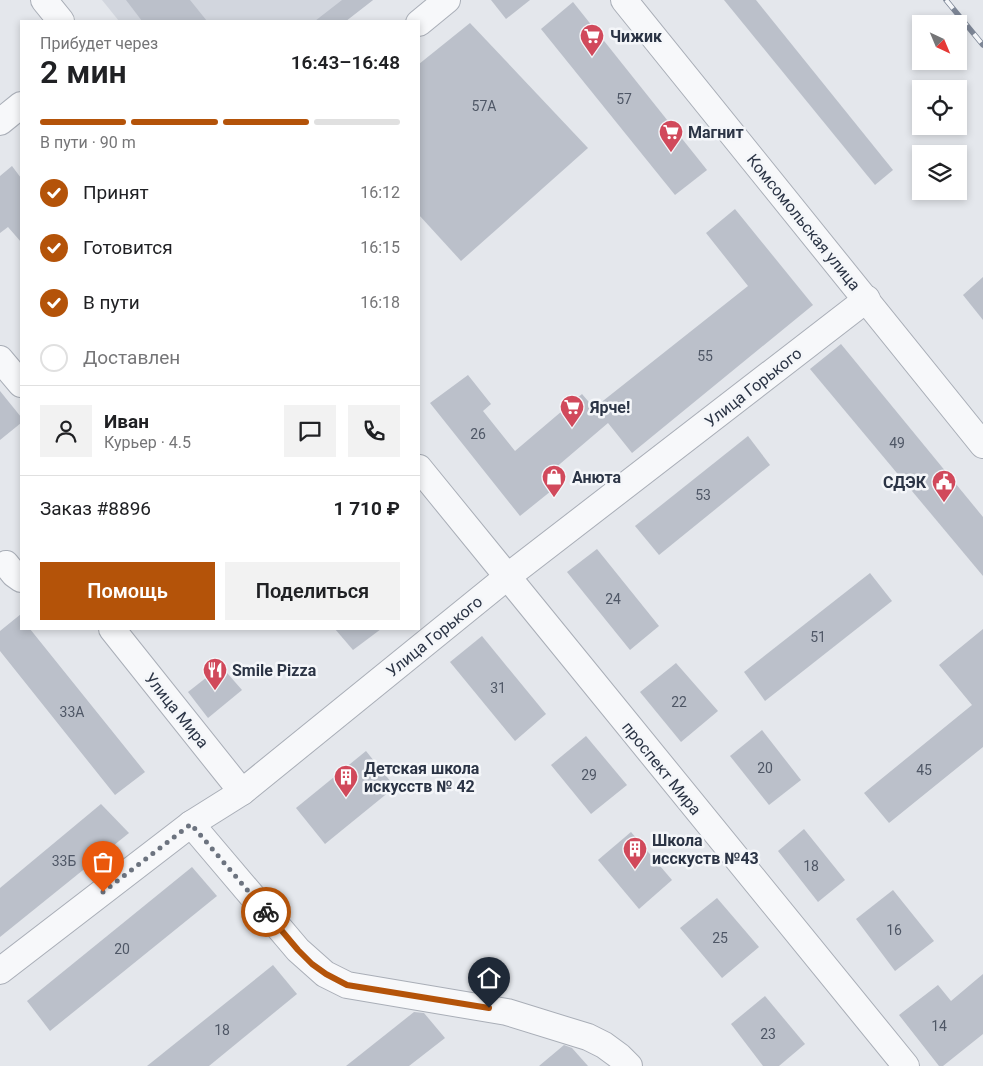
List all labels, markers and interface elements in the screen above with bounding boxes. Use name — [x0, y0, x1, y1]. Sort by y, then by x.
north arrow — [912, 15, 968, 70]
map controls — [912, 15, 967, 200]
supermarket icon: Чижик — [579, 23, 605, 57]
place label: Чижик — [610, 27, 663, 46]
text: Прибудет через — [40, 34, 158, 53]
text: 16:43–16:48 — [291, 51, 400, 74]
text: 2 мин — [40, 53, 127, 91]
button: locate — [912, 80, 967, 135]
house number: 57 — [616, 91, 632, 107]
house number: 57А — [472, 98, 496, 114]
supermarket icon: Магнит — [658, 119, 684, 153]
place label: Магнит — [688, 123, 744, 142]
text: В пути · 90 m — [40, 133, 136, 152]
button: layers — [912, 145, 967, 200]
street label: Комсомольская улица — [743, 150, 864, 294]
icon: check — [40, 179, 68, 207]
text: Принят — [83, 181, 149, 204]
text: 16:12 — [360, 183, 400, 202]
icon: check — [40, 234, 68, 262]
text: Готовится — [83, 236, 173, 259]
text: 16:15 — [360, 238, 400, 257]
icon: check — [40, 289, 68, 317]
text: В пути — [83, 291, 140, 314]
text: 16:18 — [360, 293, 400, 312]
street label: Улица Горького — [701, 344, 806, 431]
text: Доставлен — [83, 346, 180, 369]
house number: 55 — [697, 348, 713, 364]
supermarket icon: Ярче! — [559, 394, 585, 428]
place label: Ярче! — [589, 398, 630, 417]
button: person — [40, 405, 92, 457]
button: chat — [284, 405, 336, 457]
button: phone — [348, 405, 400, 457]
text: Иван — [104, 410, 149, 433]
house number: 26 — [470, 426, 486, 442]
text: Курьер · 4.5 — [104, 433, 191, 452]
house number: 49 — [889, 435, 905, 451]
shop icon: Анюта — [541, 464, 567, 498]
place label: Анюта — [572, 468, 622, 487]
public building icon: СДЭК — [931, 469, 957, 503]
place label: СДЭК — [883, 473, 927, 492]
house number: 53 — [695, 487, 711, 503]
text: Заказ #8896 — [40, 497, 151, 520]
text: 1 710 ₽ — [334, 497, 400, 520]
button: Помощь — [40, 562, 215, 620]
button: Поделиться — [225, 562, 400, 620]
house number: 24 — [605, 591, 621, 607]
street label: Улица Горького — [383, 592, 486, 681]
house number: 51 — [810, 629, 826, 645]
restaurant icon: Smile Pizza — [202, 657, 228, 691]
place label: Smile Pizza — [232, 661, 317, 680]
street label: Улица Мира — [141, 669, 213, 752]
house number: 31 — [490, 680, 506, 696]
house number: 22 — [671, 694, 687, 710]
house number: 33А — [60, 704, 84, 720]
street label: проспект Мира — [618, 718, 705, 819]
place label: Детская школа искусств № 42 — [364, 759, 480, 796]
house number: 20 — [757, 760, 773, 776]
house number: 45 — [916, 762, 932, 778]
building icon: Детская школа искусств № 42 — [333, 764, 359, 798]
house number: 29 — [581, 767, 597, 783]
place label: Школа исскуств №43 — [652, 831, 759, 868]
building icon: Школа исскуств №43 — [622, 836, 648, 870]
pin — [82, 841, 124, 892]
icon: bag — [89, 848, 117, 876]
house number: 33Б — [52, 853, 76, 869]
house number: 18 — [803, 858, 819, 874]
courier — [241, 887, 291, 937]
icon: bike — [252, 898, 280, 926]
house number: 16 — [886, 922, 902, 938]
house number: 25 — [712, 930, 728, 946]
house number: 20 — [114, 941, 130, 957]
pin — [468, 957, 510, 1008]
icon: home — [475, 964, 503, 992]
house number: 14 — [931, 1018, 947, 1034]
house number: 18 — [214, 1022, 230, 1038]
house number: 23 — [760, 1026, 776, 1042]

